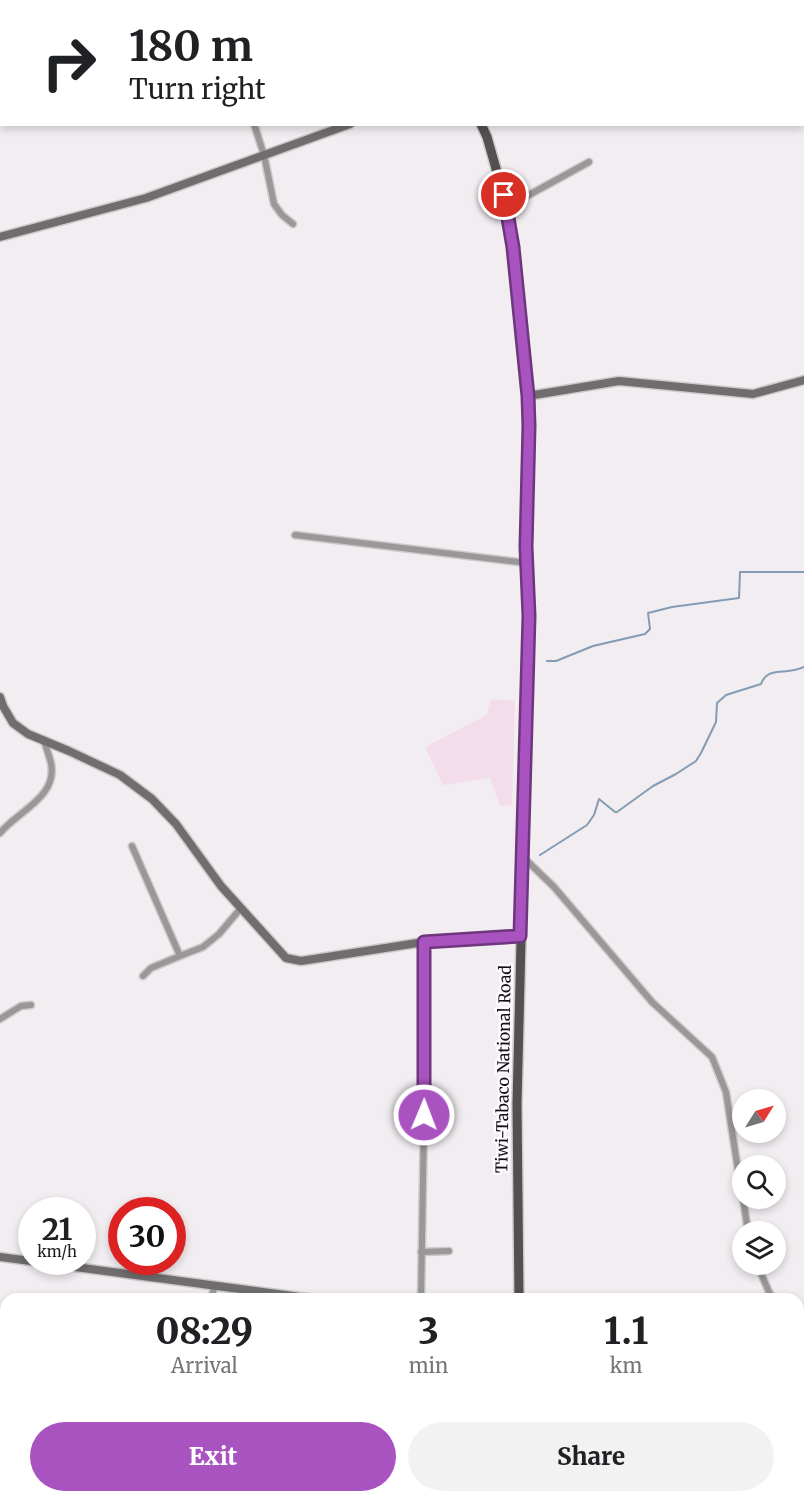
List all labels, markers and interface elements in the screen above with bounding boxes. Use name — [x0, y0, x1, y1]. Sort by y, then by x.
text: 180 m — [129, 20, 253, 72]
icon: right — [30, 24, 108, 102]
text: Turn right — [129, 72, 266, 106]
pin — [478, 169, 529, 220]
icon: arrive — [487, 178, 520, 211]
street label: Tiwi-Tabaco National Road — [491, 964, 515, 1173]
position arrow — [392, 1083, 456, 1147]
north arrow — [732, 1089, 786, 1143]
map controls — [732, 1089, 786, 1275]
button: search — [732, 1155, 786, 1209]
speed limit sign: 30 — [108, 1197, 186, 1275]
text: 21 — [42, 1210, 72, 1248]
button: layers — [732, 1221, 786, 1275]
text: km/h — [37, 1242, 77, 1261]
text: 08:29 — [156, 1309, 253, 1354]
text: 3 — [418, 1309, 439, 1354]
text: 1.1 — [604, 1309, 648, 1354]
text: Arrival — [171, 1353, 238, 1378]
text: min — [409, 1353, 448, 1378]
text: km — [610, 1353, 642, 1378]
button: Exit — [30, 1422, 396, 1491]
button: Share — [408, 1422, 774, 1491]

